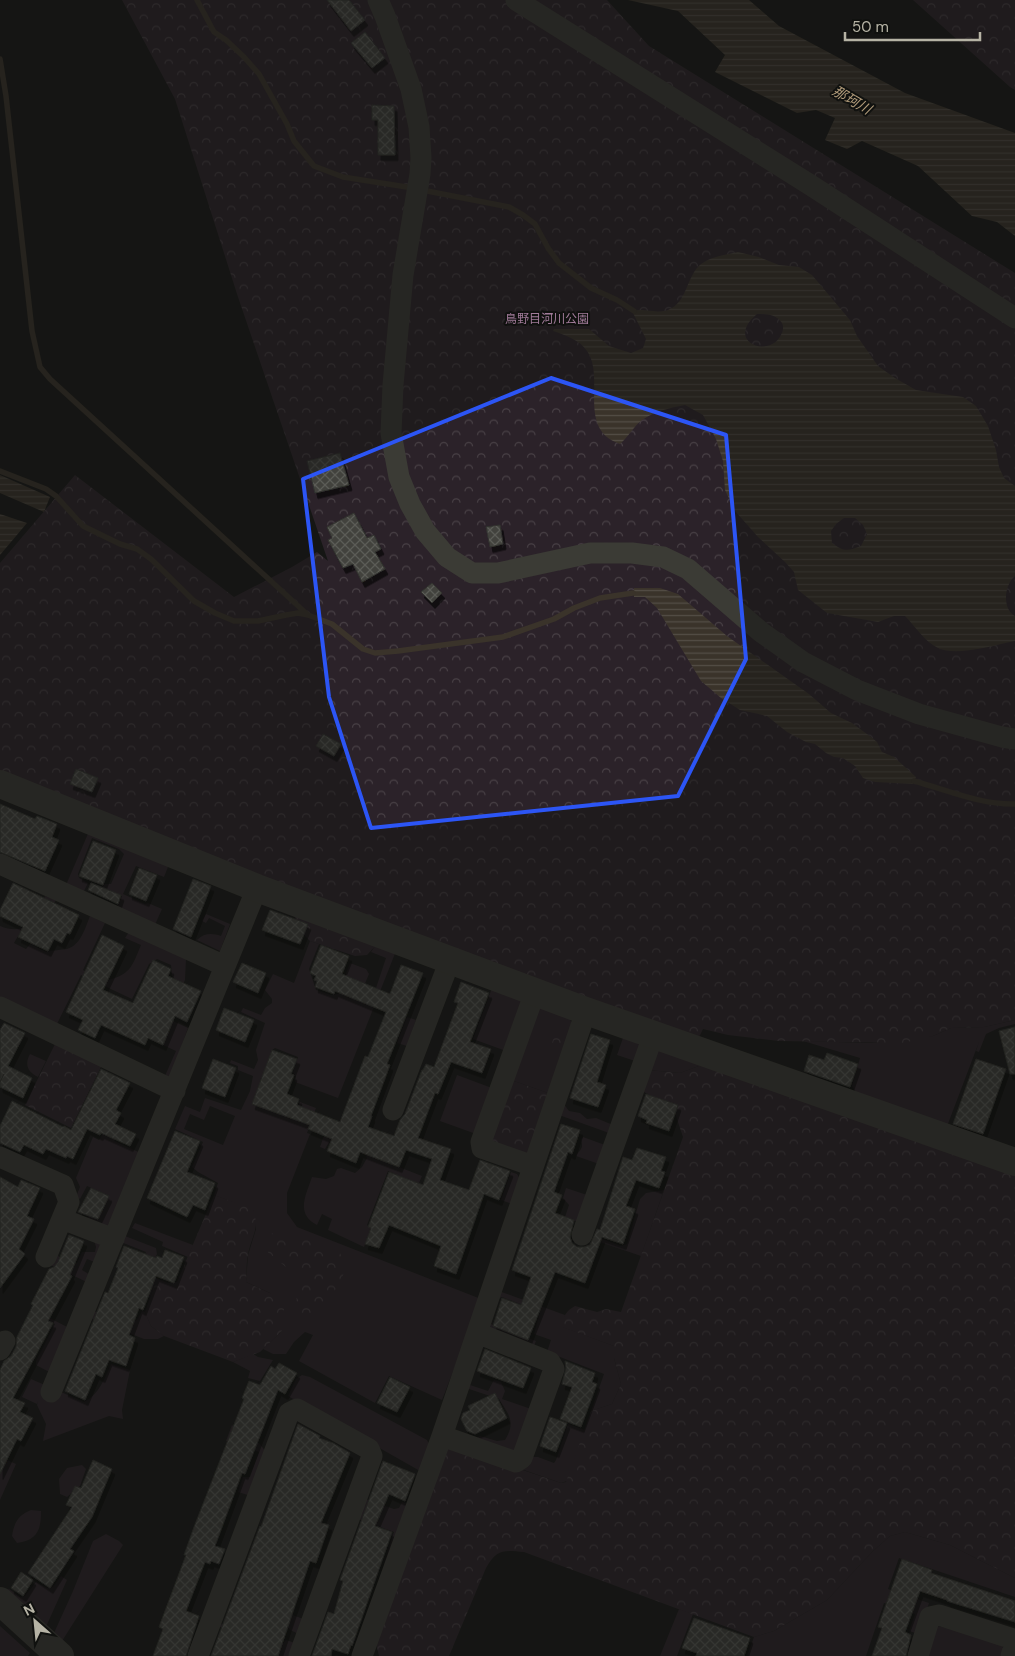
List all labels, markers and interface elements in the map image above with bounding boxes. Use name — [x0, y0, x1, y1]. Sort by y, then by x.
scale bar — [845, 10, 980, 42]
text: 50 m — [852, 17, 889, 37]
water label: 那珂川 — [829, 82, 876, 119]
park label: 鳥野目河川公園 — [505, 311, 589, 327]
north arrow — [10, 1596, 60, 1646]
text: N — [20, 1599, 38, 1620]

